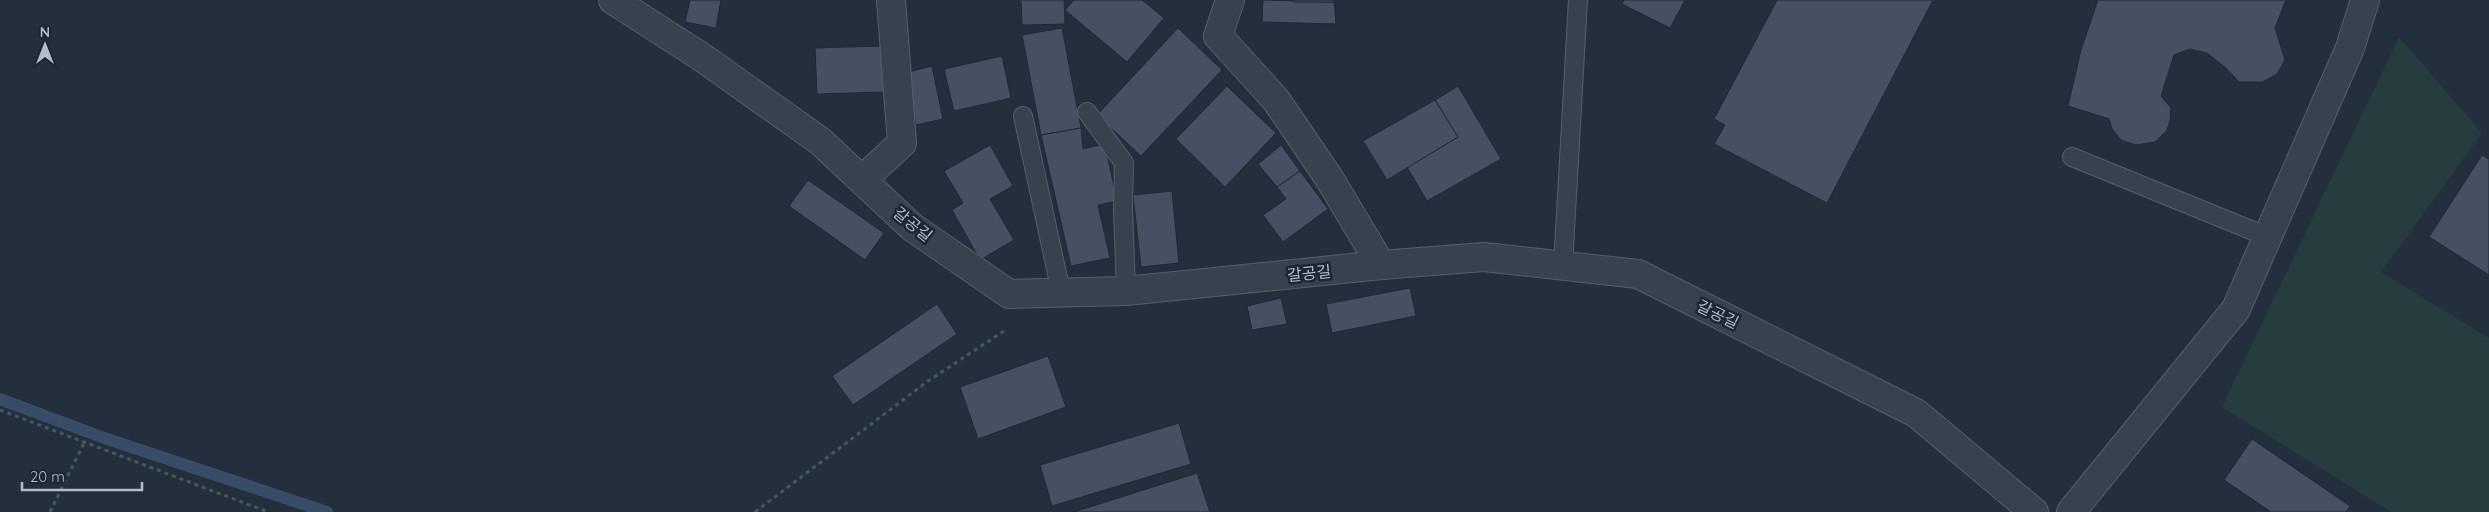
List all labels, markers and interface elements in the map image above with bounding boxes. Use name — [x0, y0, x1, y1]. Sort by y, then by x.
north arrow — [20, 20, 70, 70]
text: N — [40, 23, 50, 41]
street label: 갈공길 — [890, 202, 936, 246]
street label: 갈공길 — [1286, 261, 1332, 285]
street label: 갈공길 — [1694, 295, 1742, 333]
scale bar — [22, 460, 142, 492]
text: 20 m — [30, 467, 65, 486]

